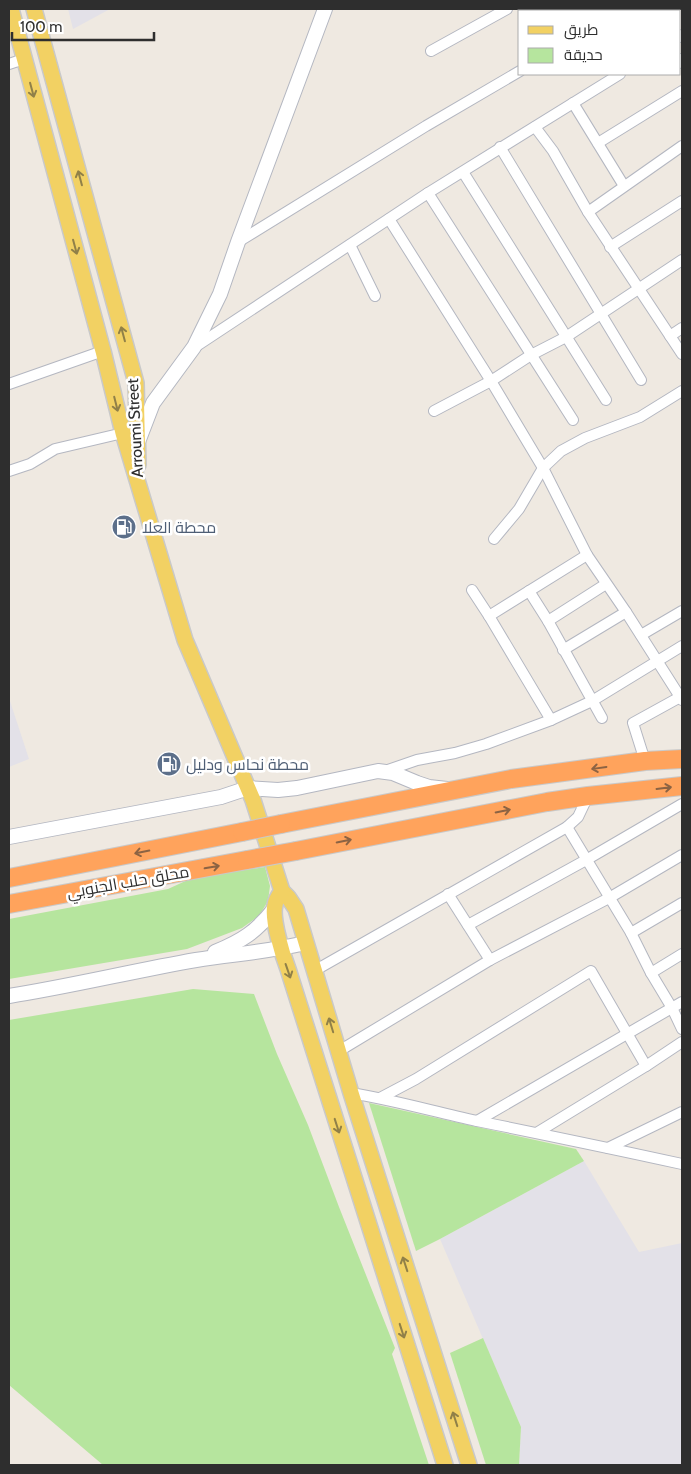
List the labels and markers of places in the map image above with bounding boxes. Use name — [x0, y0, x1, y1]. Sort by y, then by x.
fuel station icon: محطة العلا — [111, 514, 137, 540]
place label: محطة العلا — [142, 518, 216, 537]
fuel station icon: محطة نحاس ودليل — [156, 751, 182, 777]
place label: محطة نحاس ودليل — [186, 755, 309, 775]

